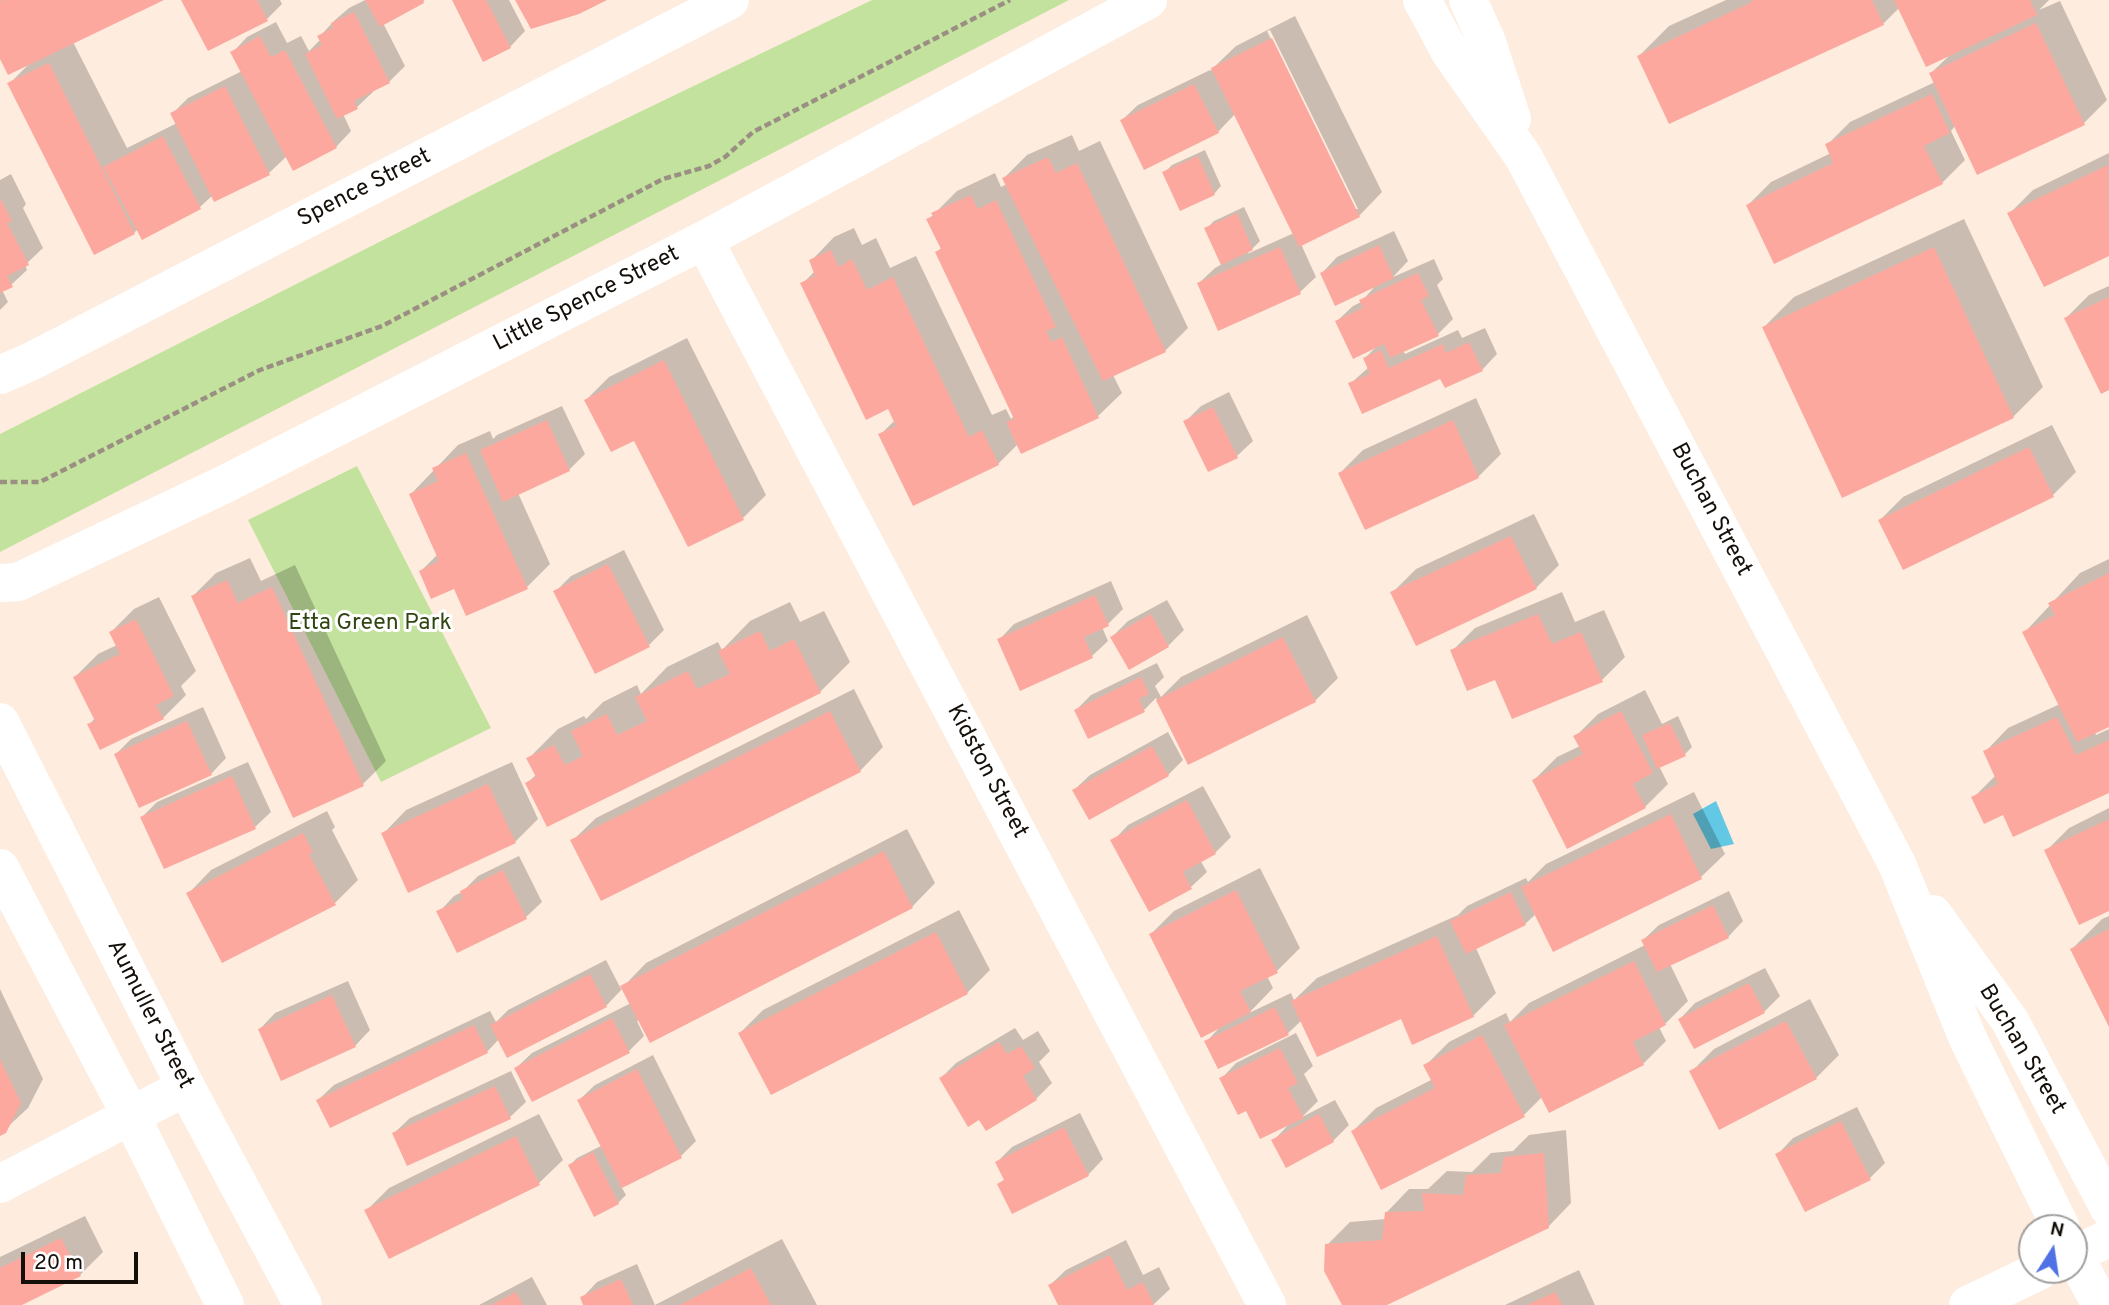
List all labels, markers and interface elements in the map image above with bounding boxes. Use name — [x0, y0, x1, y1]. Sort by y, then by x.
street label: Spence Street — [294, 144, 436, 234]
street label: Little Spence Street — [489, 241, 685, 359]
street label: Buchan Street — [1663, 439, 1757, 581]
park label: Etta Green Park — [288, 610, 452, 638]
street label: Kidston Street — [939, 700, 1033, 844]
street label: Aumuller Street — [100, 936, 198, 1094]
street label: Buchan Street — [1971, 980, 2071, 1120]
north arrow — [2018, 1214, 2088, 1284]
text: N — [2048, 1217, 2066, 1244]
scale bar — [24, 1238, 142, 1282]
text: 20 m — [34, 1250, 83, 1277]

